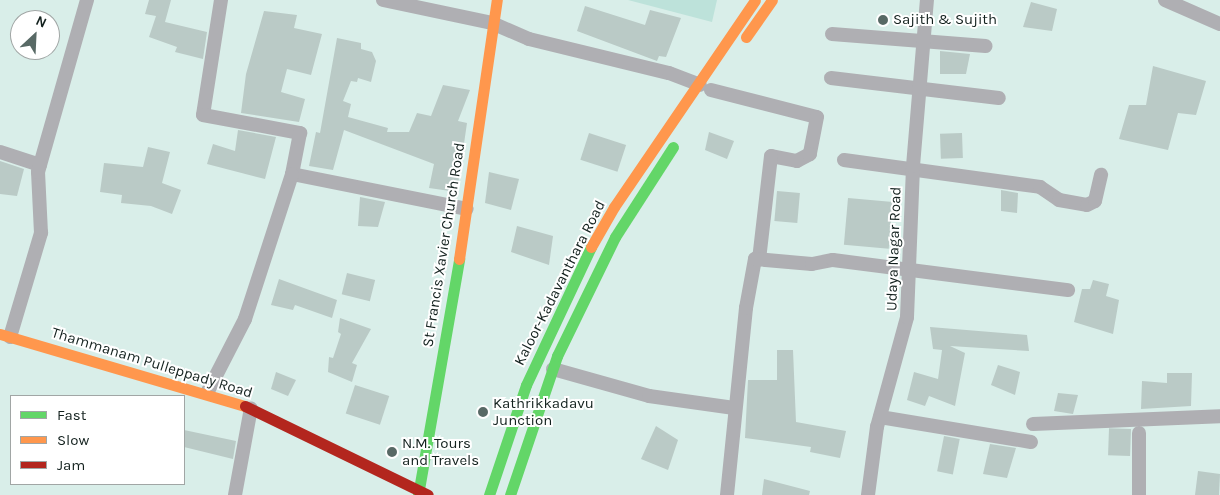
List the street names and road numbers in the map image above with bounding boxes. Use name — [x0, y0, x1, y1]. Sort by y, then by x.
street label: St Francis Xavier Church Road — [419, 141, 469, 349]
street label: Udaya Nagar Road — [883, 186, 905, 312]
street label: Kaloor-Kadavanthara Road — [511, 198, 609, 368]
street label: Thammanam Pulleppady Road — [49, 324, 255, 402]

